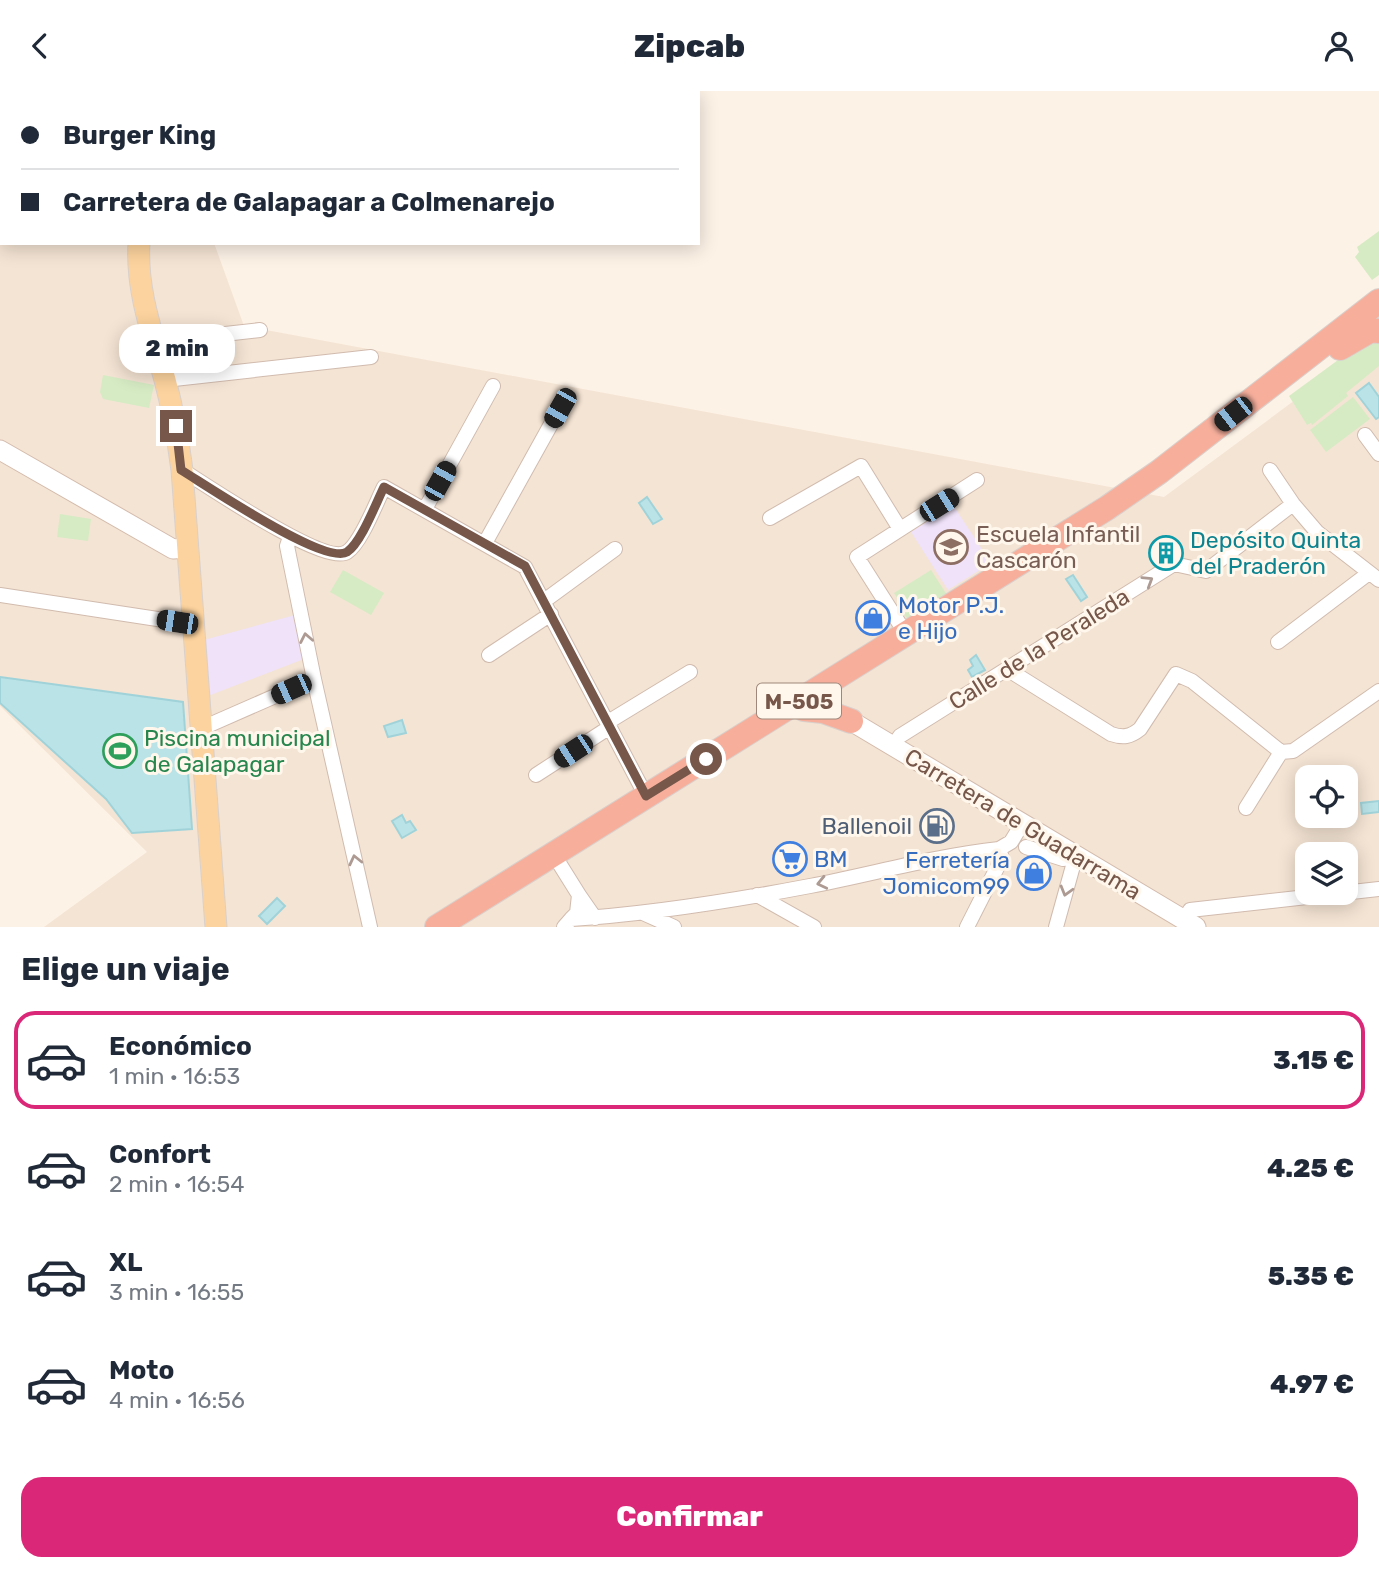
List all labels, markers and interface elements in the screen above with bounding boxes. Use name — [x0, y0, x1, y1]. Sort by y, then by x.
icon: back — [21, 27, 59, 65]
text: Zipcab — [634, 27, 745, 65]
icon: person — [1320, 27, 1358, 65]
text: Burger King — [63, 120, 216, 151]
text: Carretera de Galapagar a Colmenarejo — [63, 187, 555, 218]
callout: 2 min — [118, 324, 234, 373]
text: 2 min — [145, 334, 209, 362]
car — [541, 385, 580, 431]
car — [1210, 393, 1257, 435]
route end — [160, 410, 192, 442]
car — [421, 458, 460, 504]
car — [916, 485, 963, 525]
place label: Escuela Infantil Cascarón — [976, 520, 1140, 574]
place label: Depósito Quinta del Praderón — [1190, 526, 1361, 580]
school or university icon: Escuela Infantil Cascarón — [932, 528, 970, 566]
building icon: Depósito Quinta del Praderón — [1147, 534, 1185, 572]
one-way arrow — [1140, 576, 1153, 589]
street label: Calle de la Peraleda — [944, 582, 1134, 716]
place label: Motor P.J. e Hijo — [898, 591, 1004, 645]
shop icon: Motor P.J. e Hijo — [854, 599, 892, 637]
car — [155, 608, 200, 636]
one-way arrow — [299, 632, 314, 644]
car — [268, 671, 315, 707]
road number: M-505 — [757, 683, 841, 719]
place label: Piscina municipal de Galapagar — [144, 724, 331, 778]
car — [550, 731, 597, 771]
sports icon: Piscina municipal de Galapagar — [101, 732, 139, 770]
street label: Carretera de Guadarrama — [900, 742, 1146, 906]
route start — [690, 743, 722, 775]
map controls — [1295, 765, 1358, 905]
button: locate — [1295, 765, 1358, 828]
fuel station icon: Ballenoil — [918, 807, 956, 845]
place label: Ballenoil — [822, 812, 912, 840]
supermarket icon: BM — [771, 840, 809, 878]
button: layers — [1295, 842, 1358, 905]
place label: BM — [814, 845, 848, 873]
place label: Ferretería Jomicom99 — [883, 846, 1010, 900]
shop icon: Ferretería Jomicom99 — [1015, 854, 1053, 892]
one-way arrow — [349, 855, 364, 867]
one-way arrow — [816, 875, 828, 890]
one-way arrow — [1059, 885, 1074, 897]
text: Elige un viaje — [21, 950, 230, 988]
icon: car — [25, 1029, 88, 1092]
text: Económico — [109, 1031, 252, 1062]
text: 3.15 € — [1273, 1045, 1354, 1076]
text: 1 min · 16:53 — [109, 1062, 240, 1090]
icon: car — [25, 1137, 88, 1200]
text: Confort — [109, 1139, 211, 1170]
text: 4.25 € — [1267, 1153, 1354, 1184]
text: 2 min · 16:54 — [109, 1170, 245, 1198]
icon: car — [25, 1245, 88, 1308]
text: XL — [109, 1247, 142, 1278]
text: 5.35 € — [1268, 1261, 1354, 1292]
text: 3 min · 16:55 — [109, 1278, 244, 1306]
icon: car — [25, 1353, 88, 1416]
text: Moto — [109, 1355, 174, 1386]
text: 4.97 € — [1270, 1369, 1354, 1400]
text: 4 min · 16:56 — [109, 1386, 245, 1414]
button: Confirmar — [21, 1477, 1358, 1557]

